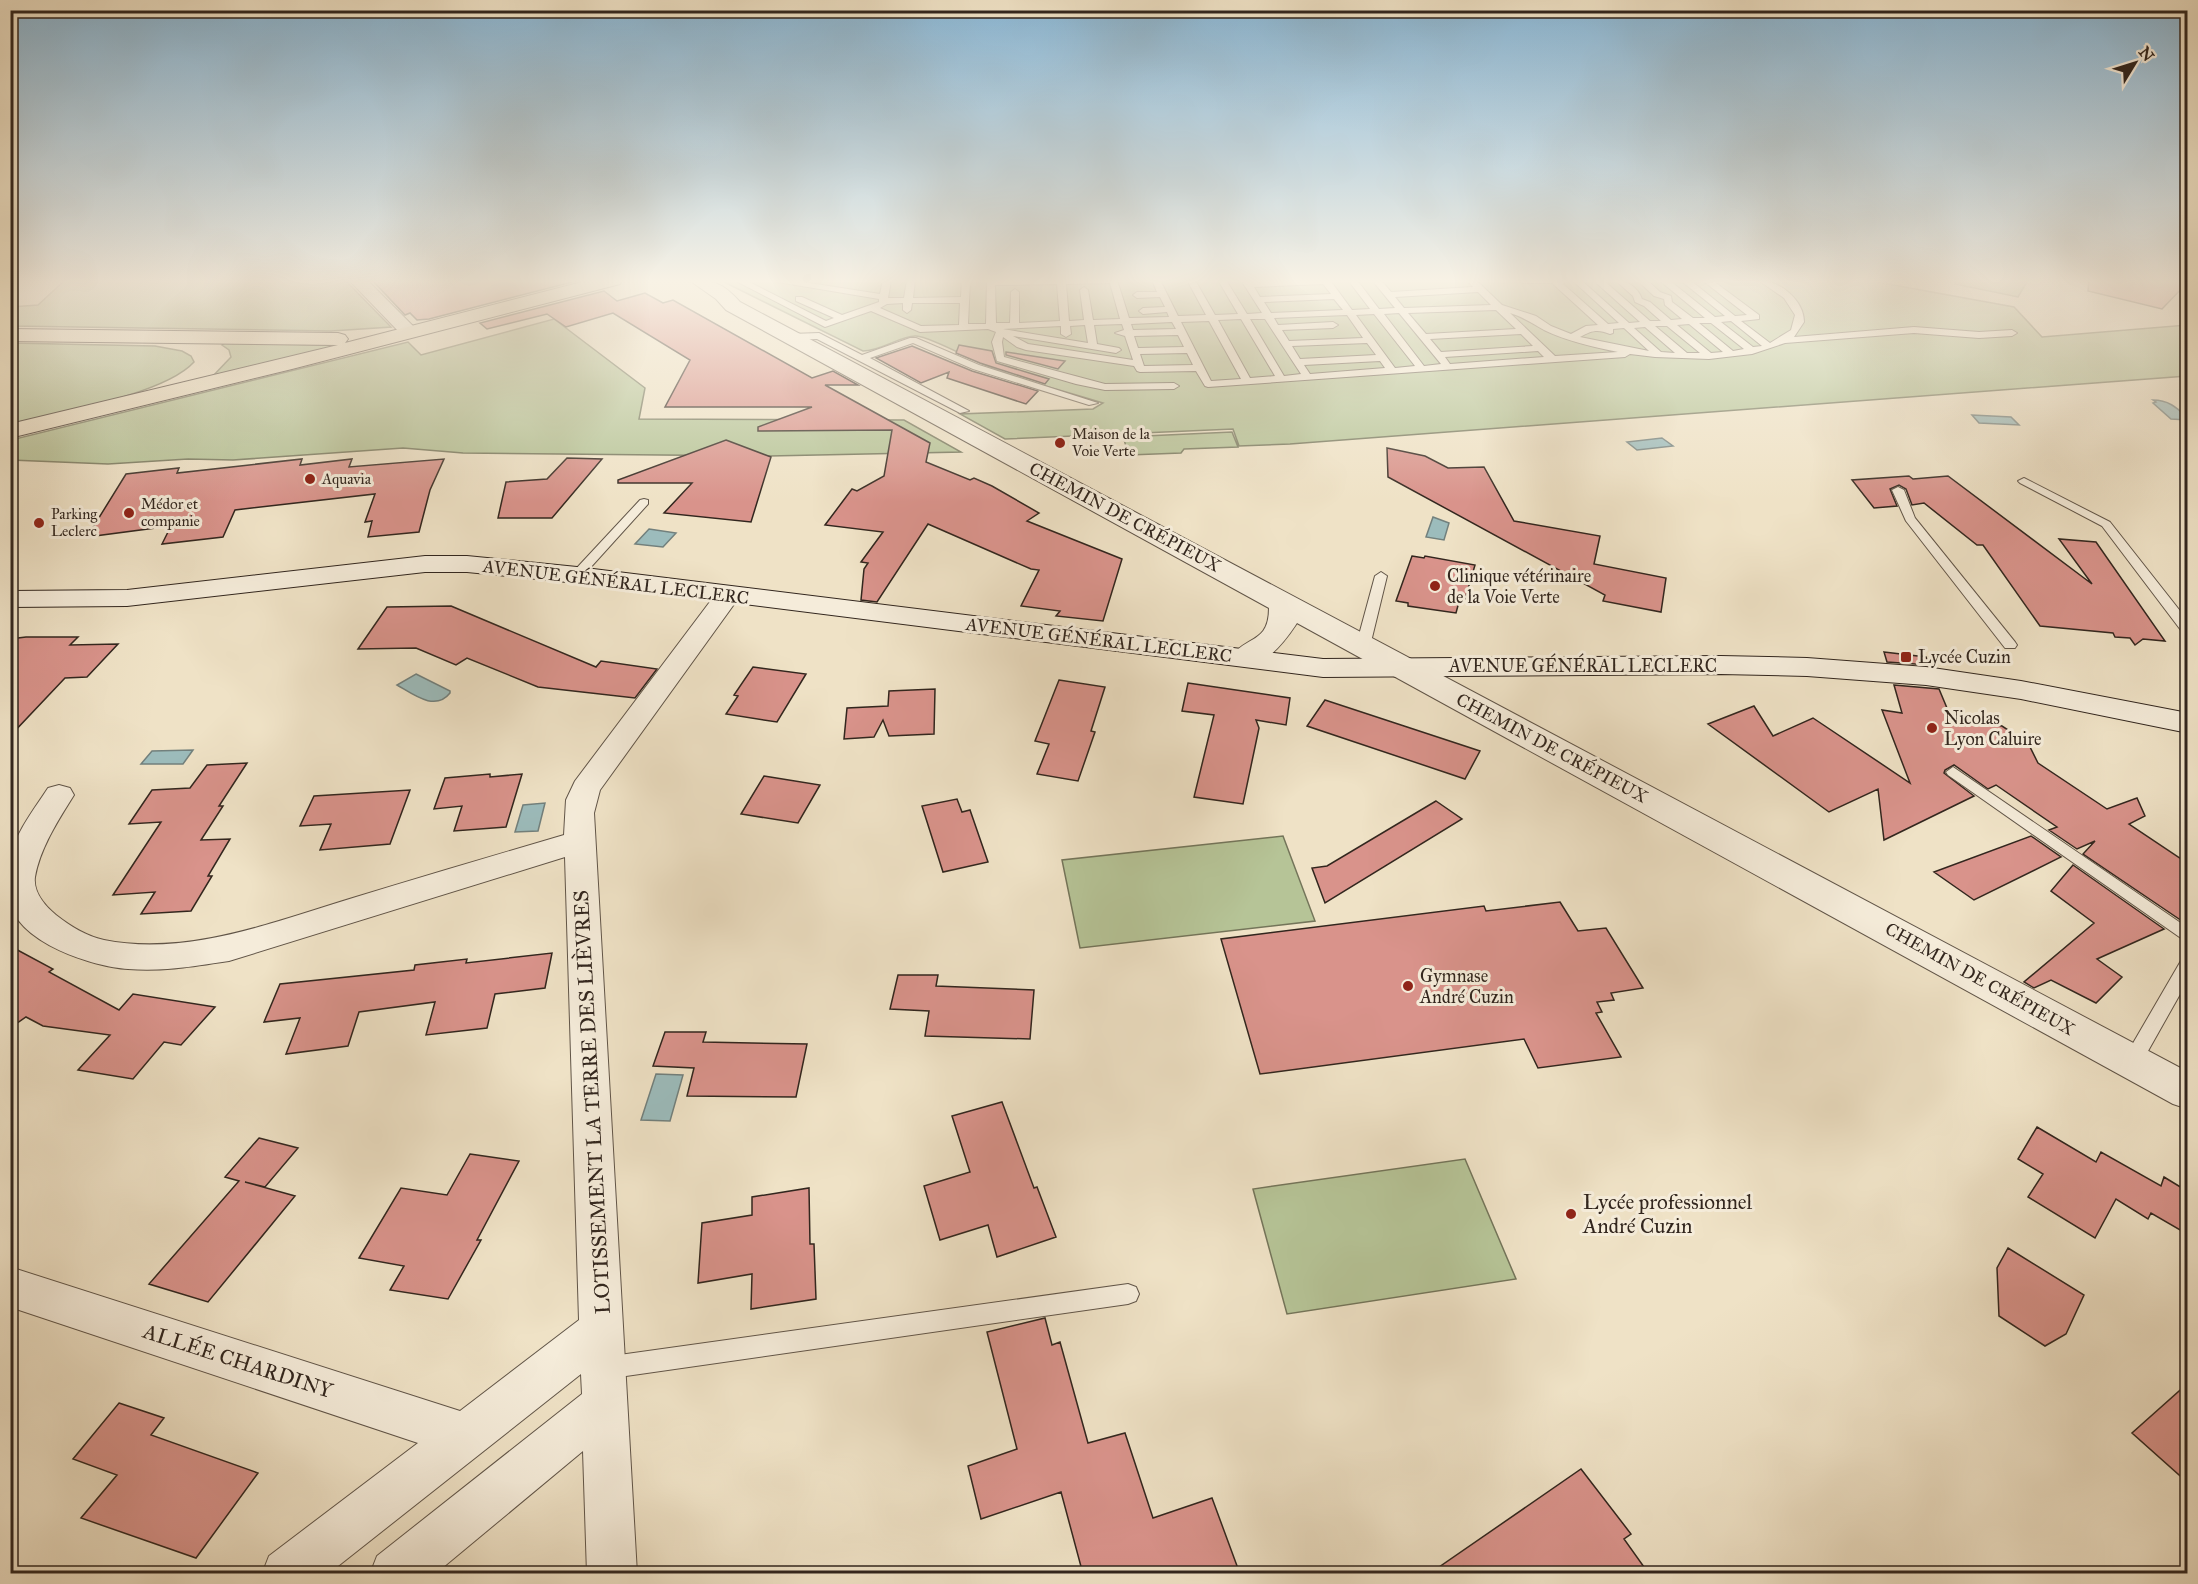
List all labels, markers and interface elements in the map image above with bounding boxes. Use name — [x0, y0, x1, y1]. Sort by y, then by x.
north arrow — [2105, 33, 2165, 93]
text: N — [2135, 43, 2158, 66]
place label: Maison de la Voie Verte — [1071, 425, 1150, 460]
marker: Maison de la Voie Verte — [1053, 436, 1067, 450]
street label: CHEMIN DE CRÉPIEUX — [1026, 455, 1225, 577]
place label: Aquavia — [321, 470, 372, 489]
marker: Aquavia — [303, 472, 317, 486]
place label: Médor et companie — [141, 495, 200, 530]
place label: Parking Leclerc — [51, 505, 98, 540]
marker: Médor et companie — [122, 506, 136, 520]
marker: Parking Leclerc — [32, 516, 46, 530]
street label: AVENUE GÉNÉRAL LECLERC — [481, 553, 751, 609]
place label: Clinique vétérinaire de la Voie Verte — [1447, 565, 1591, 608]
marker: Clinique vétérinaire de la Voie Verte — [1428, 579, 1442, 593]
street label: AVENUE GÉNÉRAL LECLERC — [964, 611, 1234, 667]
place label: Lycée Cuzin — [1918, 646, 2011, 668]
marker: Lycée Cuzin — [1899, 650, 1913, 664]
street label: AVENUE GÉNÉRAL LECLERC — [1448, 653, 1717, 677]
street label: CHEMIN DE CRÉPIEUX — [1453, 686, 1652, 808]
place label: Nicolas Lyon Caluire — [1944, 707, 2042, 750]
marker: Nicolas Lyon Caluire — [1925, 721, 1939, 735]
street label: LOTISSEMENT LA TERRE DES LIÈVRES — [567, 889, 616, 1315]
street label: CHEMIN DE CRÉPIEUX — [1881, 916, 2080, 1040]
place label: Gymnase André Cuzin — [1419, 965, 1514, 1008]
marker: Gymnase André Cuzin — [1401, 979, 1415, 993]
place label: Lycée professionnel André Cuzin — [1582, 1189, 1753, 1239]
marker: Lycée professionnel André Cuzin — [1564, 1207, 1578, 1221]
street label: ALLÉE CHARDINY — [139, 1317, 337, 1404]

